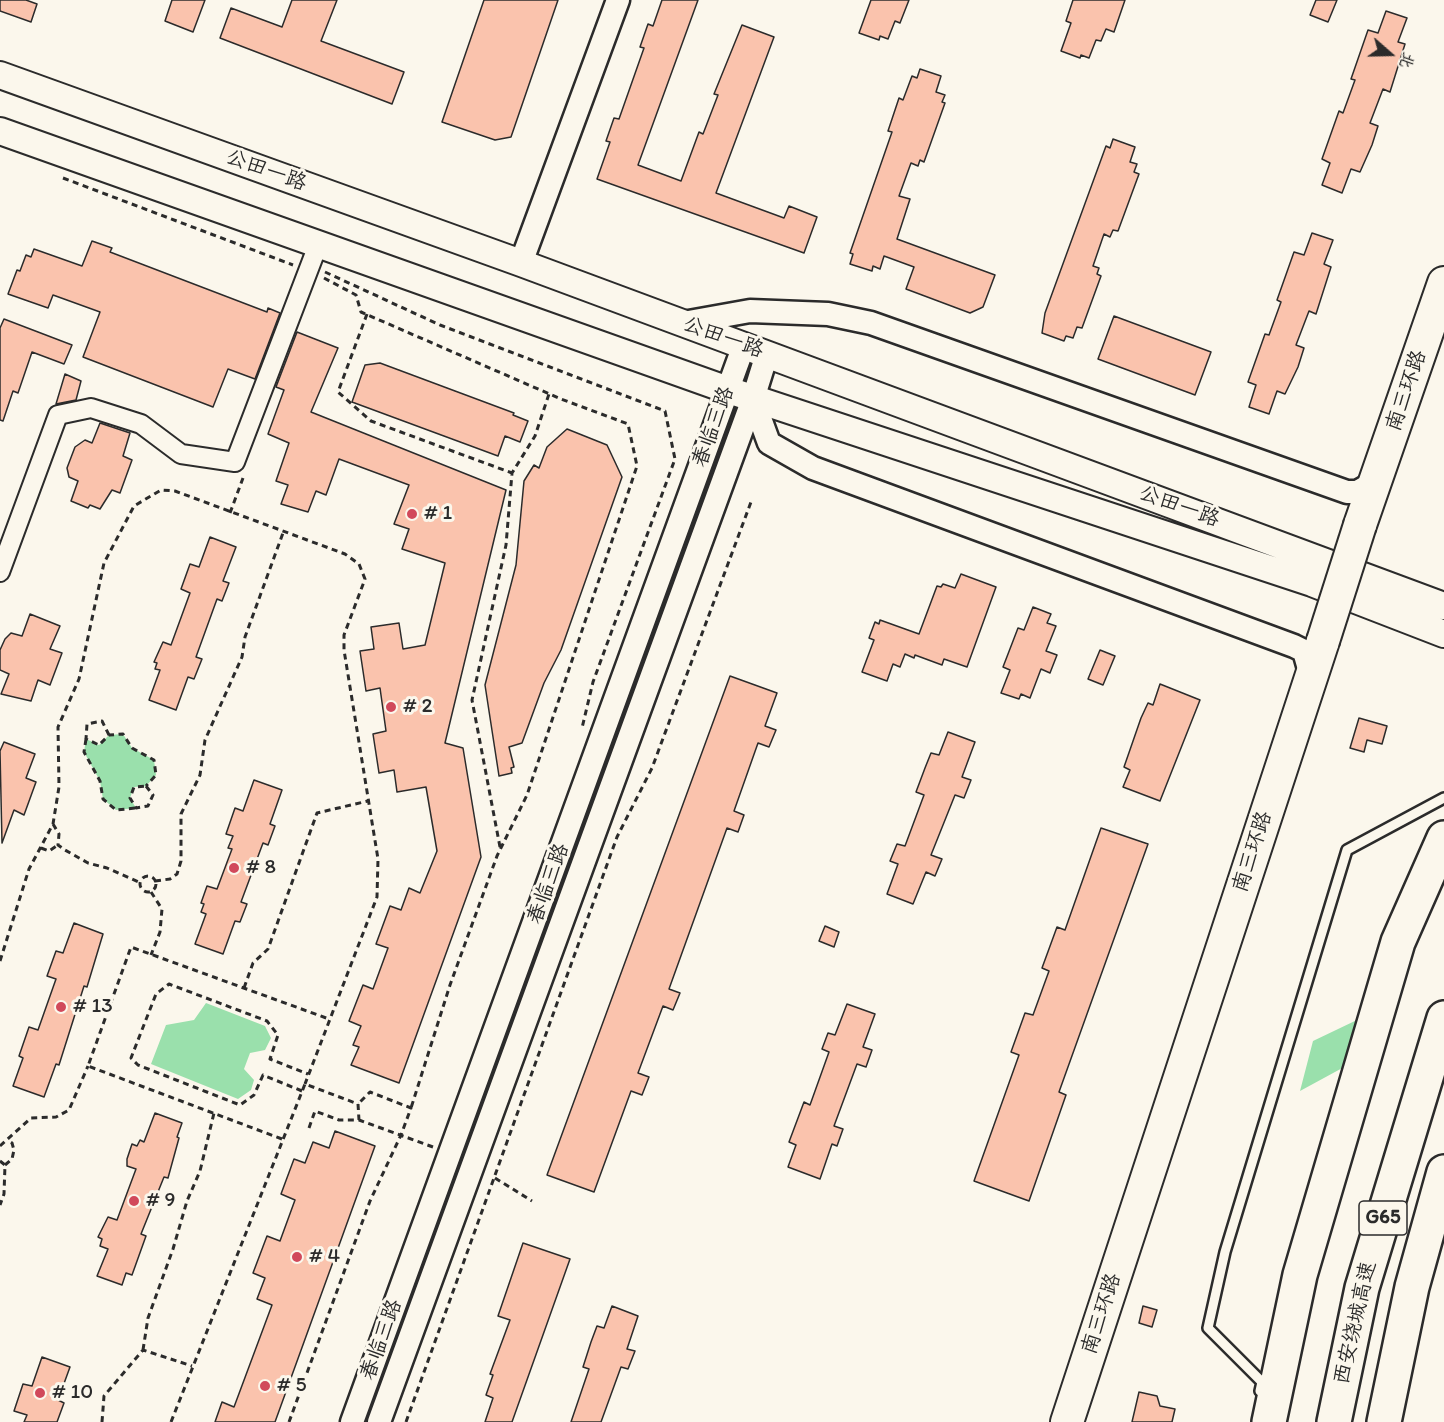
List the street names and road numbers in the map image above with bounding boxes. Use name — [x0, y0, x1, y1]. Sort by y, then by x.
street label: 公田一路 — [222, 145, 310, 197]
street label: 公田一路 — [679, 312, 767, 364]
street label: 南三环路 — [1381, 347, 1433, 435]
street label: 春临三路 — [688, 383, 740, 471]
street label: 公田一路 — [1135, 481, 1223, 533]
street label: 南三环路 — [1228, 808, 1278, 896]
street label: 春临三路 — [523, 840, 575, 928]
road number: G65 — [1359, 1201, 1407, 1235]
street label: 西安绕城高速 — [1330, 1259, 1382, 1387]
street label: 南三环路 — [1077, 1270, 1127, 1358]
street label: 春临三路 — [356, 1296, 408, 1384]

